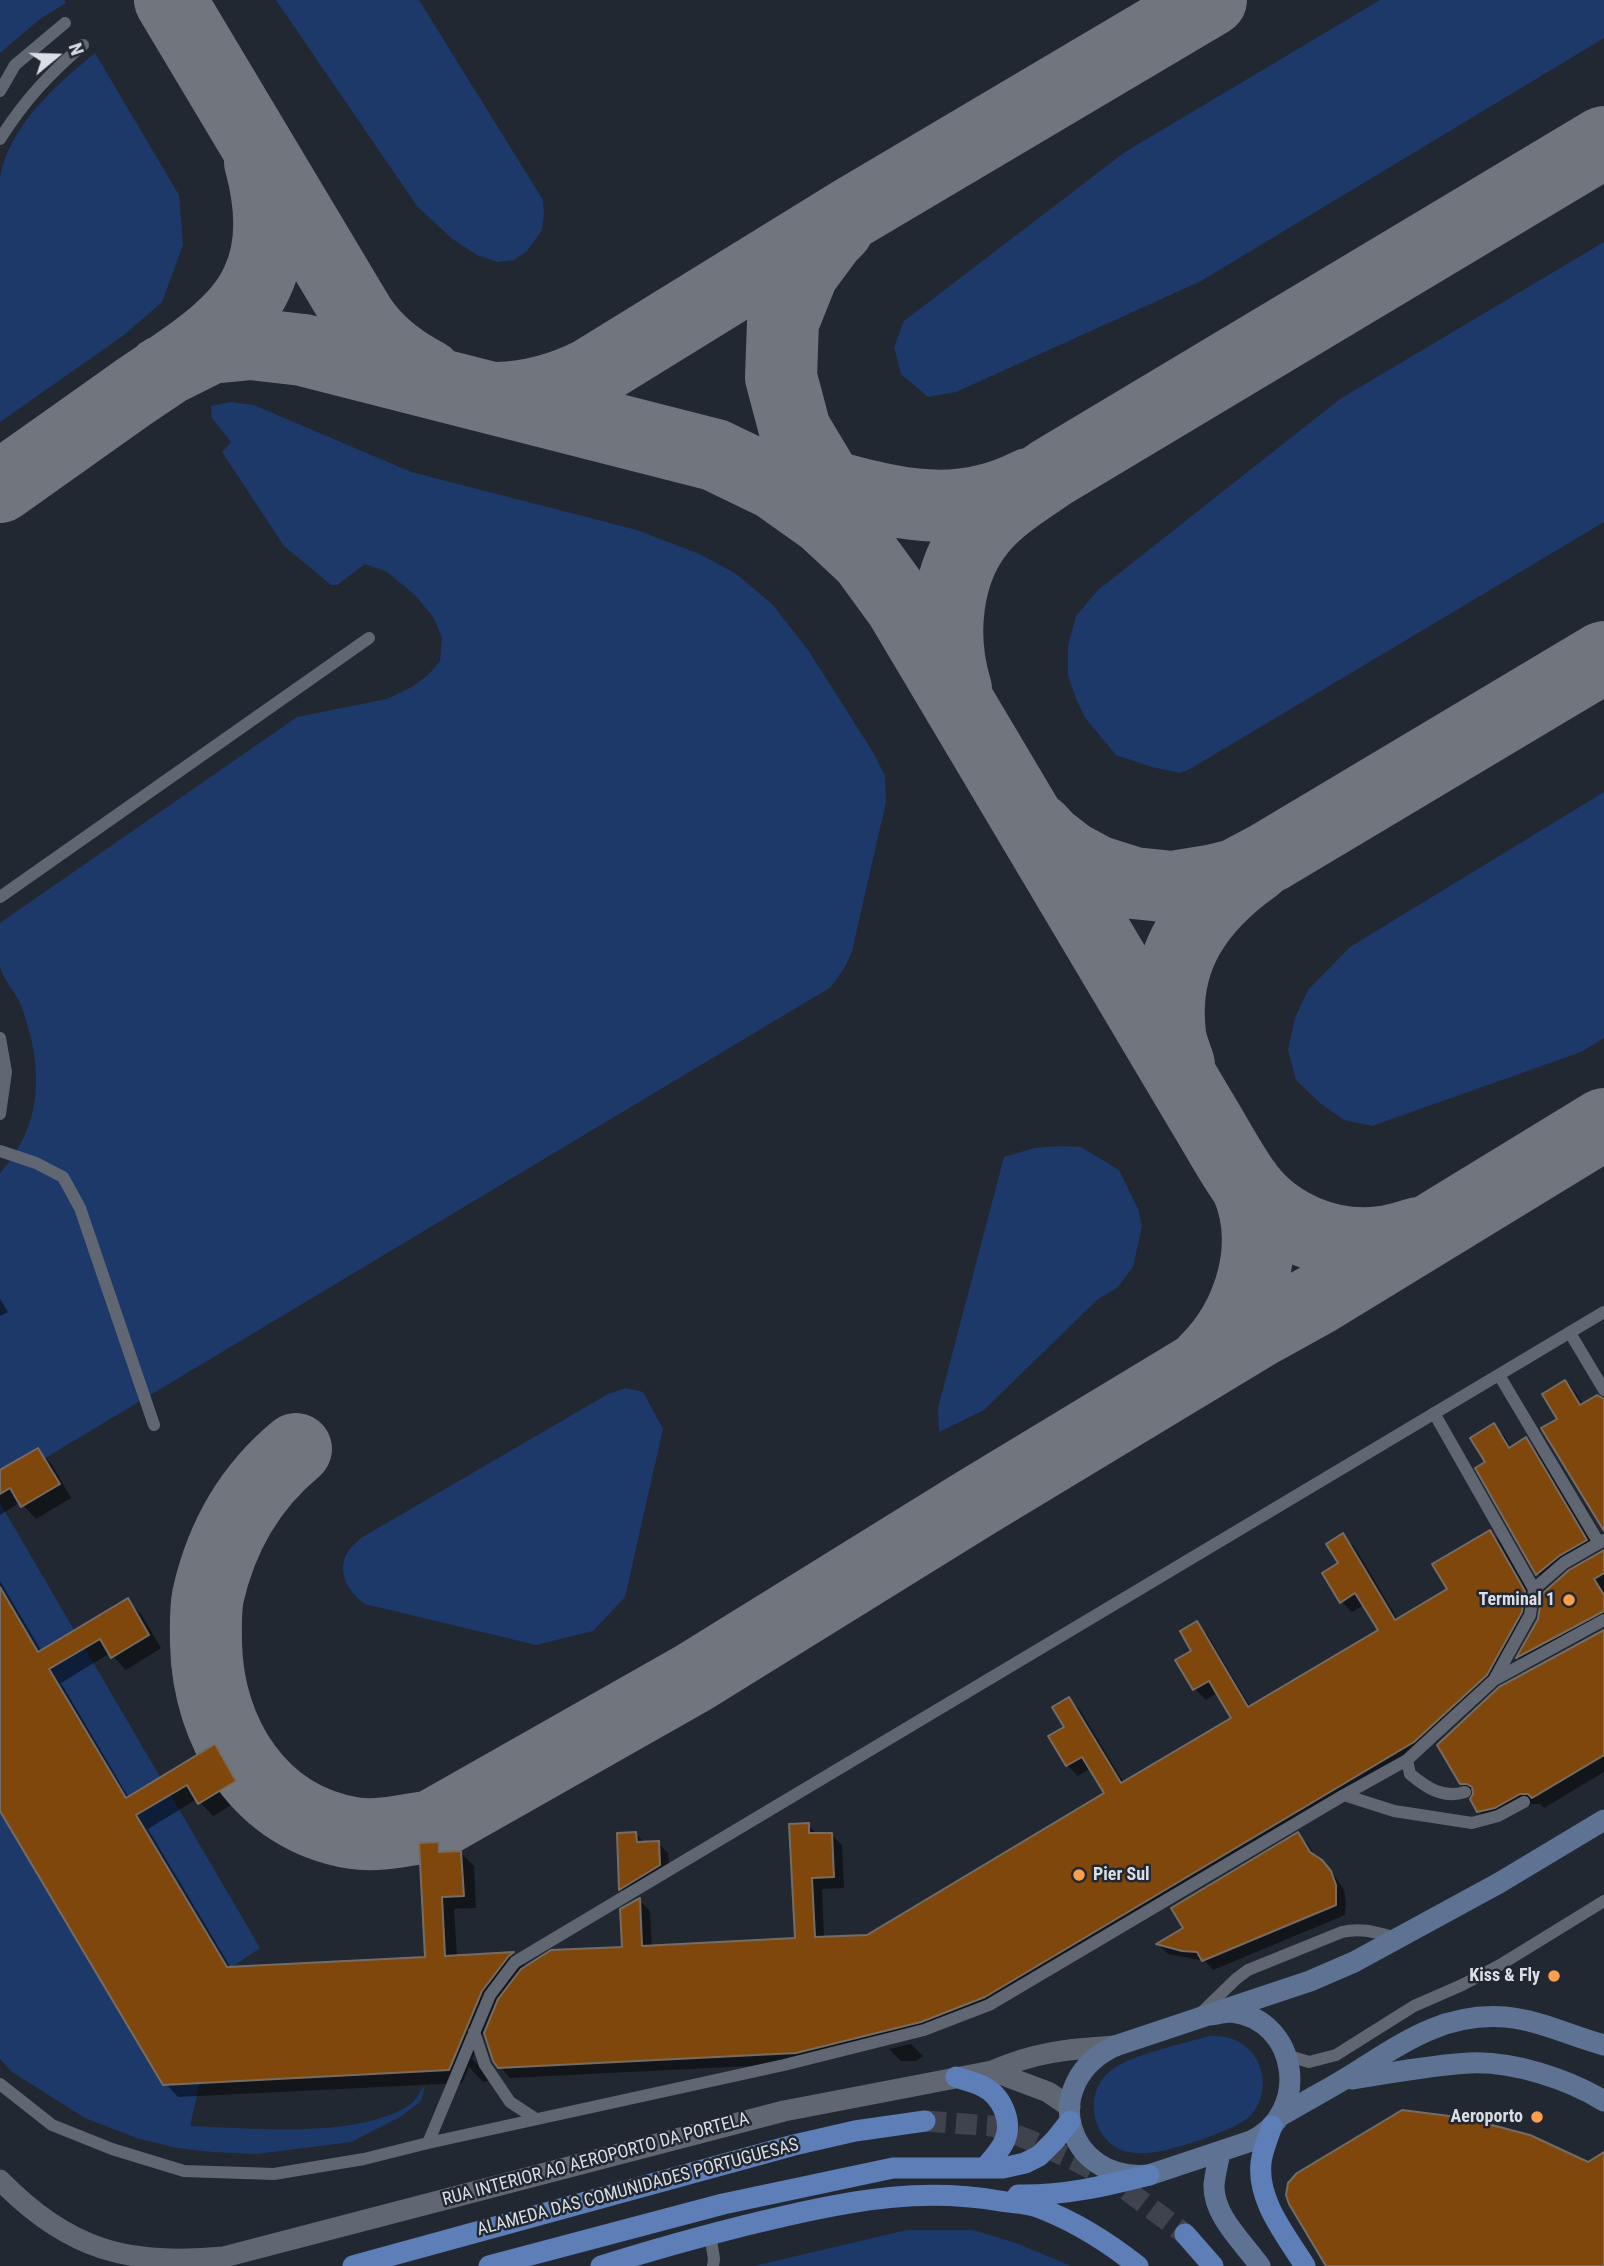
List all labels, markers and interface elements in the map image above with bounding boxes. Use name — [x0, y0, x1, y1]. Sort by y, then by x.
north arrow — [21, 21, 91, 91]
text: N — [64, 40, 89, 58]
place label: Terminal 1 — [1478, 1589, 1555, 1611]
marker: Terminal 1 — [1561, 1592, 1577, 1608]
place label: Pier Sul — [1093, 1864, 1150, 1886]
marker: Pier Sul — [1071, 1867, 1087, 1883]
place label: Kiss & Fly — [1469, 1965, 1540, 1987]
marker: Kiss & Fly — [1546, 1968, 1562, 1984]
place label: Aeroporto — [1451, 2106, 1523, 2128]
street label: RUA INTERIOR AO AEROPORTO DA PORTELA — [440, 2109, 752, 2211]
marker: Aeroporto — [1529, 2109, 1545, 2125]
street label: ALAMEDA DAS COMUNIDADES PORTUGUESAS — [475, 2135, 801, 2241]

